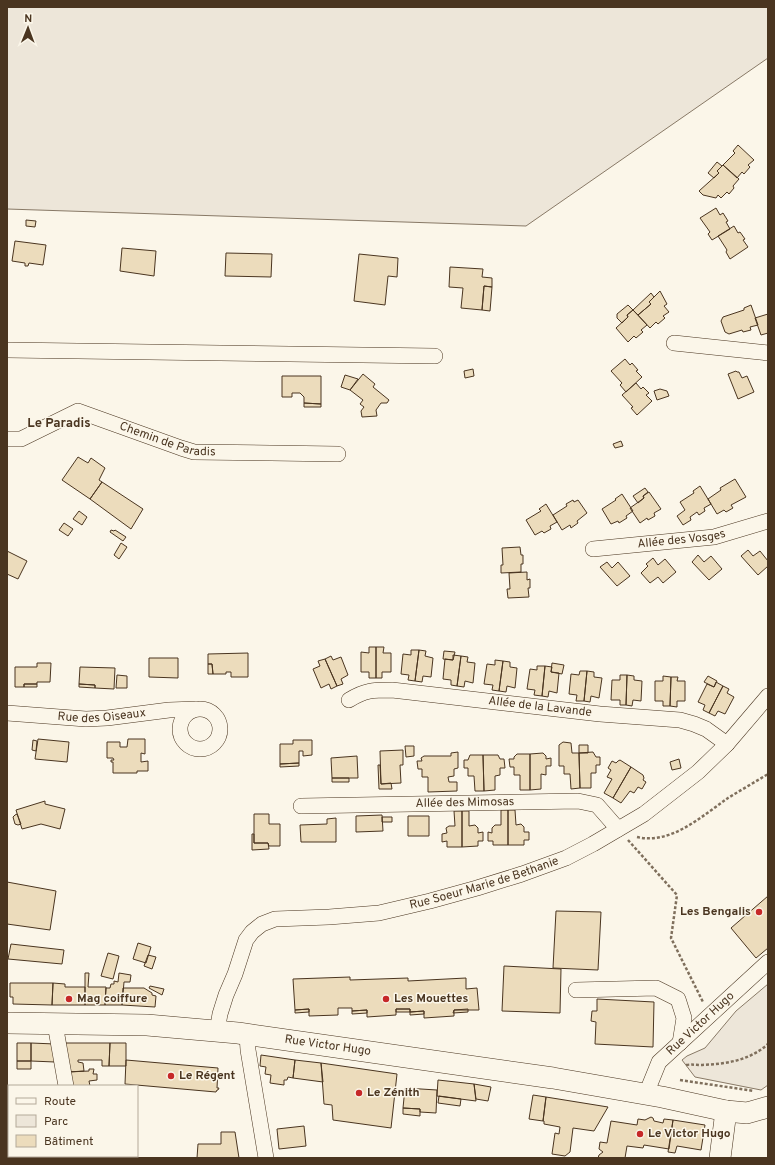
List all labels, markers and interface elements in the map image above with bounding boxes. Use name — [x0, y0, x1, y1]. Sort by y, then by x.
north arrow — [8, 8, 48, 48]
text: N — [24, 12, 32, 26]
district label: Le Paradis — [27, 416, 91, 432]
street label: Chemin de Paradis — [117, 418, 216, 460]
street label: Allée des Vosges — [637, 526, 728, 553]
street label: Allée de la Lavande — [487, 693, 593, 721]
street label: Rue des Oiseaux — [57, 705, 147, 727]
street label: Allée des Mimosas — [415, 794, 515, 812]
street label: Rue Soeur Marie de Bethanie — [408, 853, 561, 914]
place label: Les Bengalis — [680, 904, 751, 920]
marker: Les Bengalis — [754, 907, 764, 917]
street label: Rue Victor Hugo — [663, 988, 738, 1059]
place label: Mag coiffure — [77, 991, 148, 1007]
place label: Les Mouettes — [394, 991, 468, 1007]
marker: Mag coiffure — [64, 994, 74, 1004]
marker: Les Mouettes — [381, 994, 391, 1004]
street label: Rue Victor Hugo — [283, 1032, 372, 1060]
place label: Le Régent — [179, 1068, 236, 1084]
marker: Le Régent — [166, 1071, 176, 1081]
legend — [8, 1085, 138, 1157]
place label: Le Zénith — [367, 1085, 420, 1101]
marker: Le Zénith — [354, 1088, 364, 1098]
text: Route — [44, 1094, 76, 1110]
text: Parc — [44, 1114, 68, 1130]
place label: Le Victor Hugo — [648, 1126, 731, 1142]
marker: Le Victor Hugo — [635, 1129, 645, 1139]
text: Bâtiment — [44, 1134, 94, 1150]

